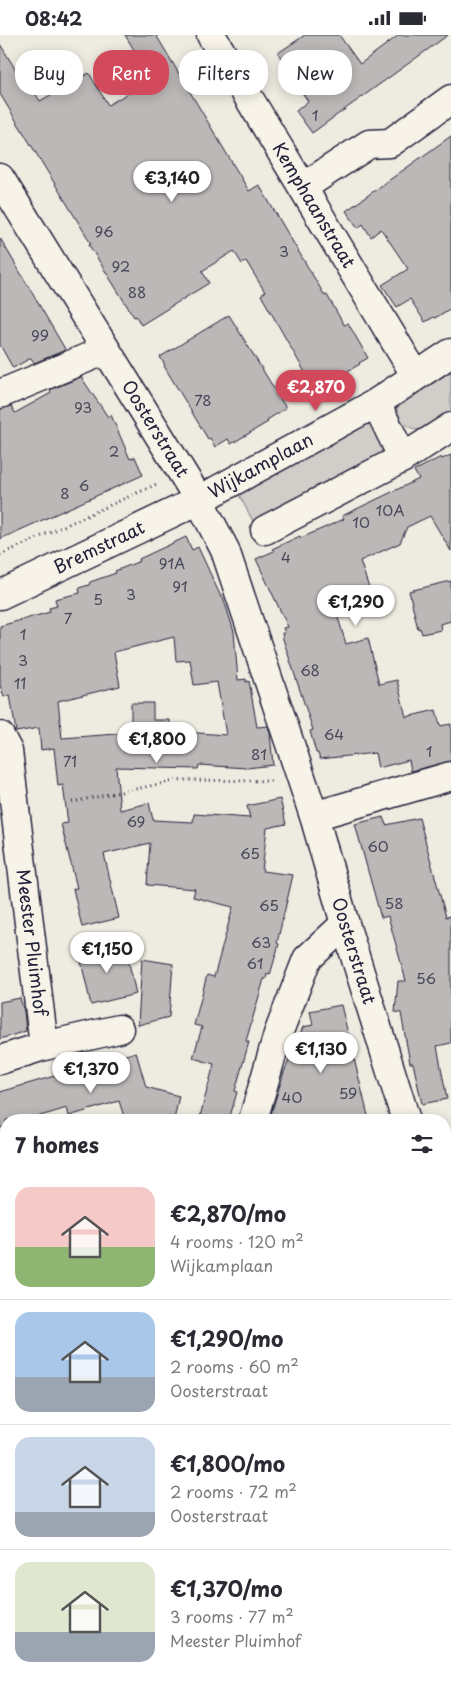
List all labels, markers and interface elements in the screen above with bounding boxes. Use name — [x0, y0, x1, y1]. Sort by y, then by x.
text: 08:42 — [25, 4, 82, 32]
chip: Buy — [15, 50, 83, 95]
chip: Rent — [93, 50, 169, 95]
chip: Filters — [179, 50, 268, 95]
chip: New — [278, 50, 352, 95]
house number: 1 — [312, 103, 318, 126]
street label: Kemphaanstraat — [267, 137, 363, 273]
pin: €3,140 — [131, 161, 213, 203]
text: €3,140 — [144, 165, 200, 189]
house number: 96 — [95, 219, 114, 242]
house number: 3 — [279, 239, 289, 262]
house number: 92 — [112, 254, 130, 277]
house number: 88 — [128, 280, 146, 303]
house number: 99 — [31, 323, 49, 346]
pin: €2,870 — [275, 369, 357, 412]
street label: Oosterstraat — [116, 374, 197, 482]
text: €2,870 — [287, 374, 345, 398]
house number: 78 — [194, 388, 212, 411]
house number: 93 — [74, 395, 92, 418]
street label: Wijkamplaan — [203, 425, 318, 505]
house number: 2 — [109, 439, 119, 462]
house number: 6 — [79, 473, 89, 496]
house number: 8 — [60, 481, 70, 504]
house number: 10A — [375, 498, 405, 521]
house number: 10 — [352, 510, 370, 533]
street label: Bremstraat — [48, 513, 149, 580]
house number: 4 — [281, 545, 291, 568]
house number: 91A — [159, 551, 185, 574]
house number: 91 — [172, 574, 188, 597]
house number: 3 — [126, 582, 136, 605]
pin: €1,290 — [315, 585, 397, 627]
house number: 5 — [93, 587, 103, 610]
text: €1,290 — [328, 589, 384, 613]
house number: 7 — [64, 606, 73, 629]
house number: 1 — [20, 622, 26, 645]
house number: 3 — [18, 648, 28, 671]
house number: 68 — [300, 658, 320, 681]
house number: 11 — [14, 671, 26, 694]
pin: €1,800 — [116, 721, 198, 764]
house number: 64 — [324, 722, 344, 745]
text: €1,800 — [128, 726, 186, 750]
house number: 1 — [426, 739, 432, 762]
house number: 81 — [251, 742, 267, 765]
house number: 71 — [63, 749, 77, 772]
house number: 69 — [127, 809, 145, 832]
house number: 60 — [367, 834, 389, 857]
house number: 65 — [240, 841, 260, 864]
street label: Meester Pluimhof — [11, 867, 55, 1019]
house number: 58 — [384, 891, 404, 914]
house number: 65 — [259, 893, 279, 916]
street label: Oosterstraat — [326, 894, 384, 1007]
house number: 63 — [251, 930, 271, 953]
pin: €1,150 — [66, 931, 148, 974]
text: €1,150 — [81, 936, 133, 960]
house number: 61 — [247, 951, 263, 974]
house number: 56 — [416, 966, 436, 989]
pin: €1,130 — [280, 1031, 362, 1074]
text: €1,130 — [295, 1036, 347, 1060]
pin: €1,370 — [50, 1051, 132, 1094]
text: €1,370 — [63, 1056, 119, 1080]
house number: 59 — [339, 1081, 357, 1104]
house number: 40 — [282, 1085, 302, 1108]
text: 7 homes — [15, 1128, 99, 1160]
icon: filters — [408, 1130, 436, 1158]
text: €2,870/mo — [170, 1197, 286, 1229]
icon: home — [55, 1207, 115, 1267]
text: 4 rooms · 120 m² — [170, 1229, 304, 1253]
text: Wijkamplaan — [170, 1253, 273, 1277]
text: €1,290/mo — [170, 1322, 283, 1354]
icon: home — [55, 1332, 115, 1392]
text: 2 rooms · 60 m² — [170, 1354, 299, 1378]
text: Oosterstraat — [170, 1378, 268, 1402]
text: €1,800/mo — [170, 1447, 285, 1479]
icon: home — [55, 1457, 115, 1517]
text: 2 rooms · 72 m² — [170, 1479, 297, 1503]
text: Oosterstraat — [170, 1503, 268, 1527]
text: €1,370/mo — [170, 1572, 282, 1604]
icon: home — [55, 1582, 115, 1642]
text: 3 rooms · 77 m² — [170, 1604, 294, 1628]
text: Meester Pluimhof — [170, 1628, 301, 1652]

